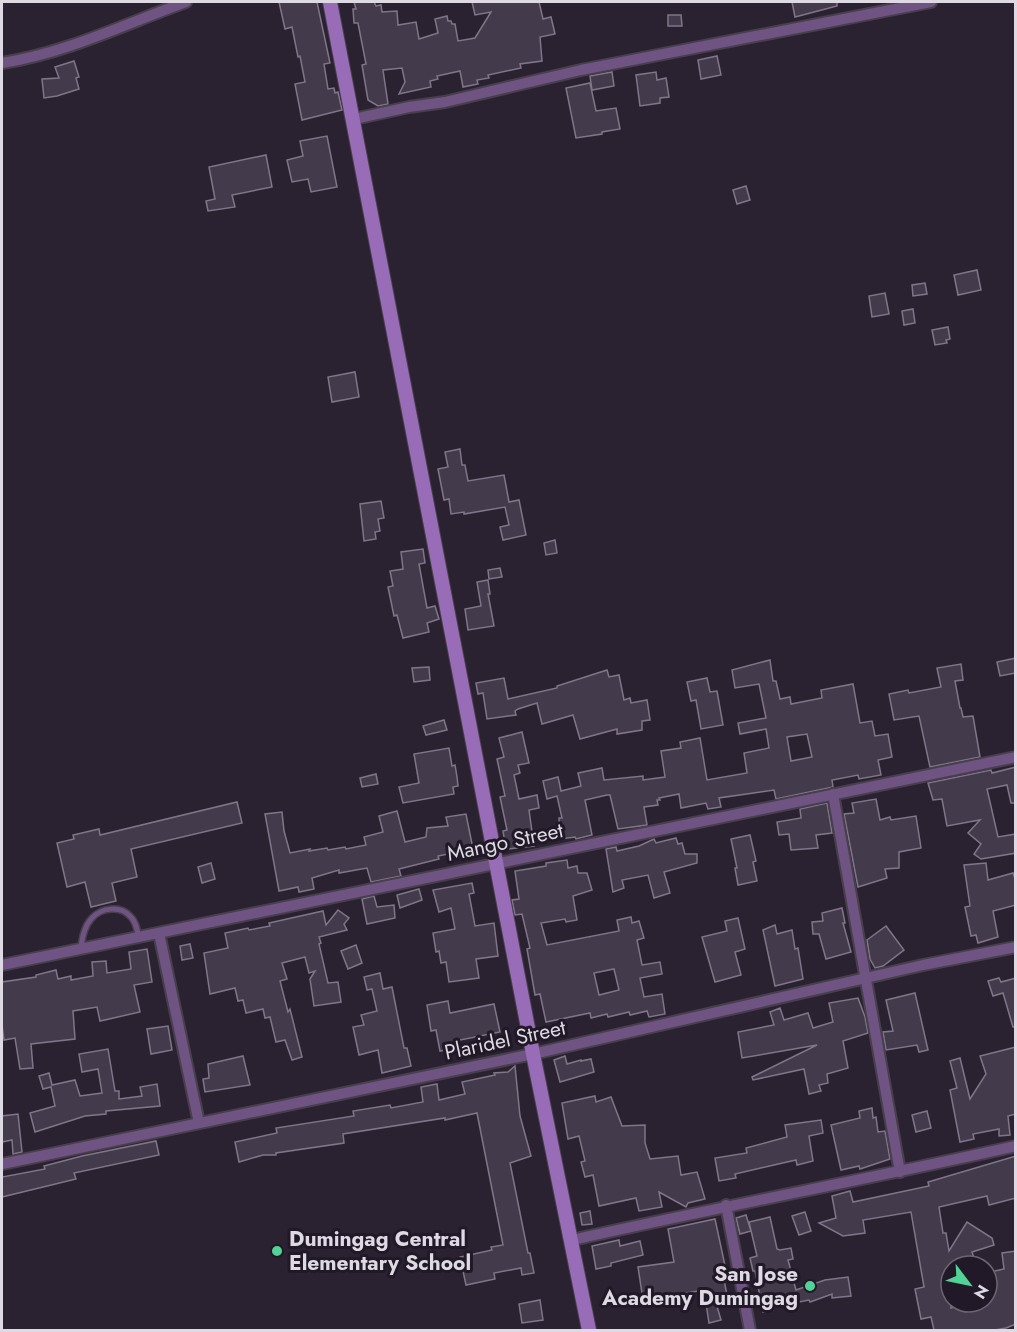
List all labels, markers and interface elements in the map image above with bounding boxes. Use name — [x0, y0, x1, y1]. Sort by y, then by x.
street label: Mango Street — [444, 815, 566, 869]
street label: Plaridel Street — [442, 1013, 568, 1067]
place label: Dumingag Central Elementary School — [289, 1224, 471, 1278]
marker: Dumingag Central Elementary School — [270, 1244, 284, 1258]
north arrow — [939, 1254, 999, 1314]
place label: San Jose Academy Dumingag — [601, 1259, 798, 1313]
marker: San Jose Academy Dumingag — [803, 1279, 817, 1293]
text: N — [968, 1280, 994, 1303]

